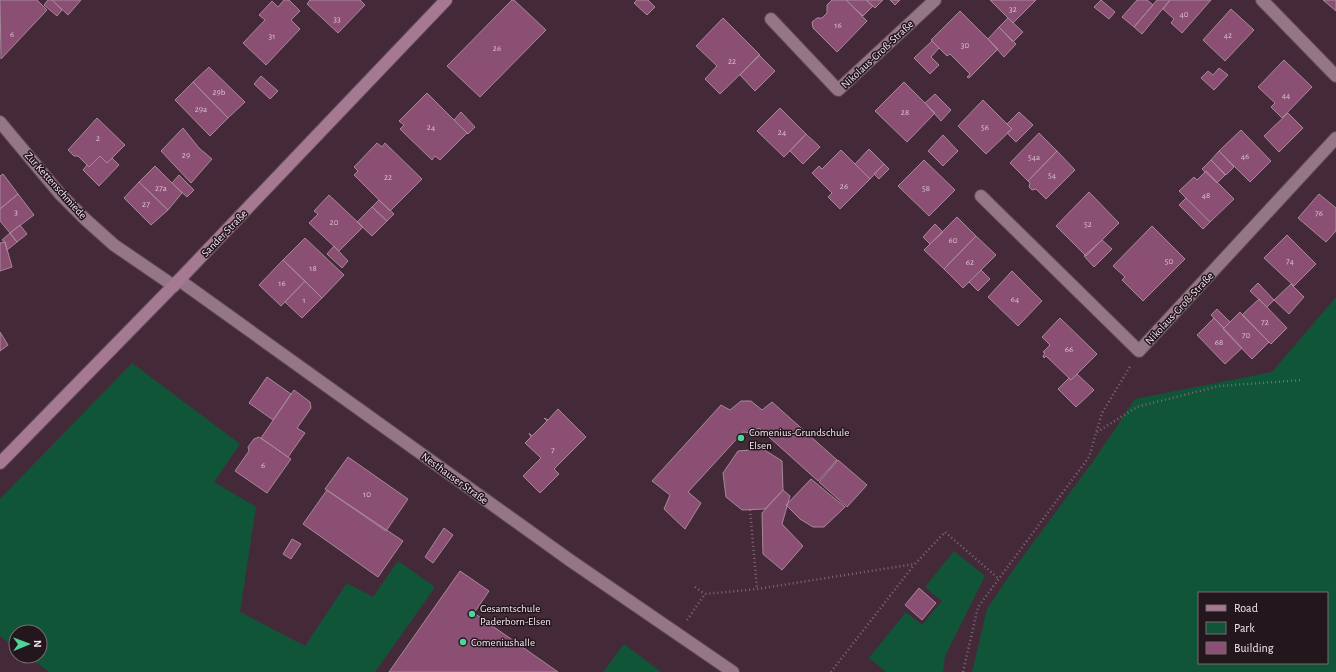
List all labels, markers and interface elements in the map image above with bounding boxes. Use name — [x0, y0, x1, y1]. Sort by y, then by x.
house number: 32 — [1009, 5, 1017, 14]
house number: 40 — [1179, 10, 1189, 19]
house number: 33 — [333, 15, 341, 24]
street label: Nikolaus-Groß-Straße — [839, 18, 916, 91]
house number: 16 — [834, 21, 842, 30]
house number: 6 — [10, 30, 14, 39]
house number: 42 — [1224, 31, 1232, 40]
house number: 31 — [269, 32, 275, 41]
house number: 30 — [961, 41, 969, 50]
house number: 26 — [493, 44, 501, 53]
house number: 22 — [728, 57, 736, 66]
house number: 29b — [213, 88, 226, 97]
house number: 44 — [1282, 91, 1291, 100]
house number: 29a — [195, 105, 207, 114]
house number: 28 — [901, 108, 909, 117]
house number: 24 — [427, 123, 436, 132]
house number: 56 — [981, 123, 989, 132]
house number: 24 — [778, 128, 787, 137]
house number: 2 — [96, 134, 100, 143]
street label: Zur Kettenschmiede — [23, 150, 89, 221]
house number: 29 — [182, 151, 190, 160]
house number: 46 — [1241, 152, 1249, 161]
house number: 54a — [1028, 153, 1040, 162]
house number: 54 — [1048, 171, 1057, 180]
house number: 22 — [384, 173, 392, 182]
house number: 26 — [840, 182, 848, 191]
house number: 27a — [155, 184, 167, 193]
house number: 58 — [922, 184, 930, 193]
house number: 48 — [1202, 191, 1210, 200]
house number: 27 — [142, 200, 150, 209]
house number: 3 — [14, 208, 18, 217]
street label: Sander Straße — [200, 208, 249, 259]
house number: 76 — [1315, 209, 1323, 218]
house number: 20 — [330, 218, 339, 227]
house number: 52 — [1084, 220, 1092, 229]
house number: 60 — [949, 236, 958, 245]
house number: 50 — [1165, 257, 1174, 266]
house number: 74 — [1286, 257, 1295, 266]
house number: 62 — [966, 258, 974, 267]
house number: 18 — [309, 264, 317, 273]
street label: Nikolaus-Groß-Straße — [1143, 270, 1216, 347]
house number: 16 — [278, 279, 286, 288]
house number: 64 — [1011, 295, 1020, 304]
house number: 1 — [302, 296, 306, 305]
house number: 72 — [1261, 318, 1269, 327]
house number: 70 — [1242, 331, 1250, 340]
house number: 68 — [1215, 338, 1223, 347]
house number: 66 — [1065, 345, 1073, 354]
place label: Comenius-Grundschule Elsen — [749, 427, 849, 451]
marker: Comenius-Grundschule Elsen — [736, 433, 746, 443]
house number: 7 — [551, 446, 555, 455]
street label: Nesthauser Straße — [419, 451, 490, 506]
house number: 6 — [261, 461, 265, 470]
house number: 10 — [363, 490, 371, 499]
legend — [1198, 592, 1328, 664]
text: Road — [1234, 602, 1258, 614]
place label: Gesamtschule Paderborn-Elsen — [480, 603, 551, 627]
marker: Gesamtschule Paderborn-Elsen — [467, 609, 477, 619]
text: Park — [1234, 622, 1255, 634]
north arrow — [8, 624, 48, 664]
marker: Comeniushalle — [458, 637, 468, 647]
place label: Comeniushalle — [471, 637, 535, 648]
text: N — [32, 640, 43, 648]
text: Building — [1234, 642, 1274, 654]

